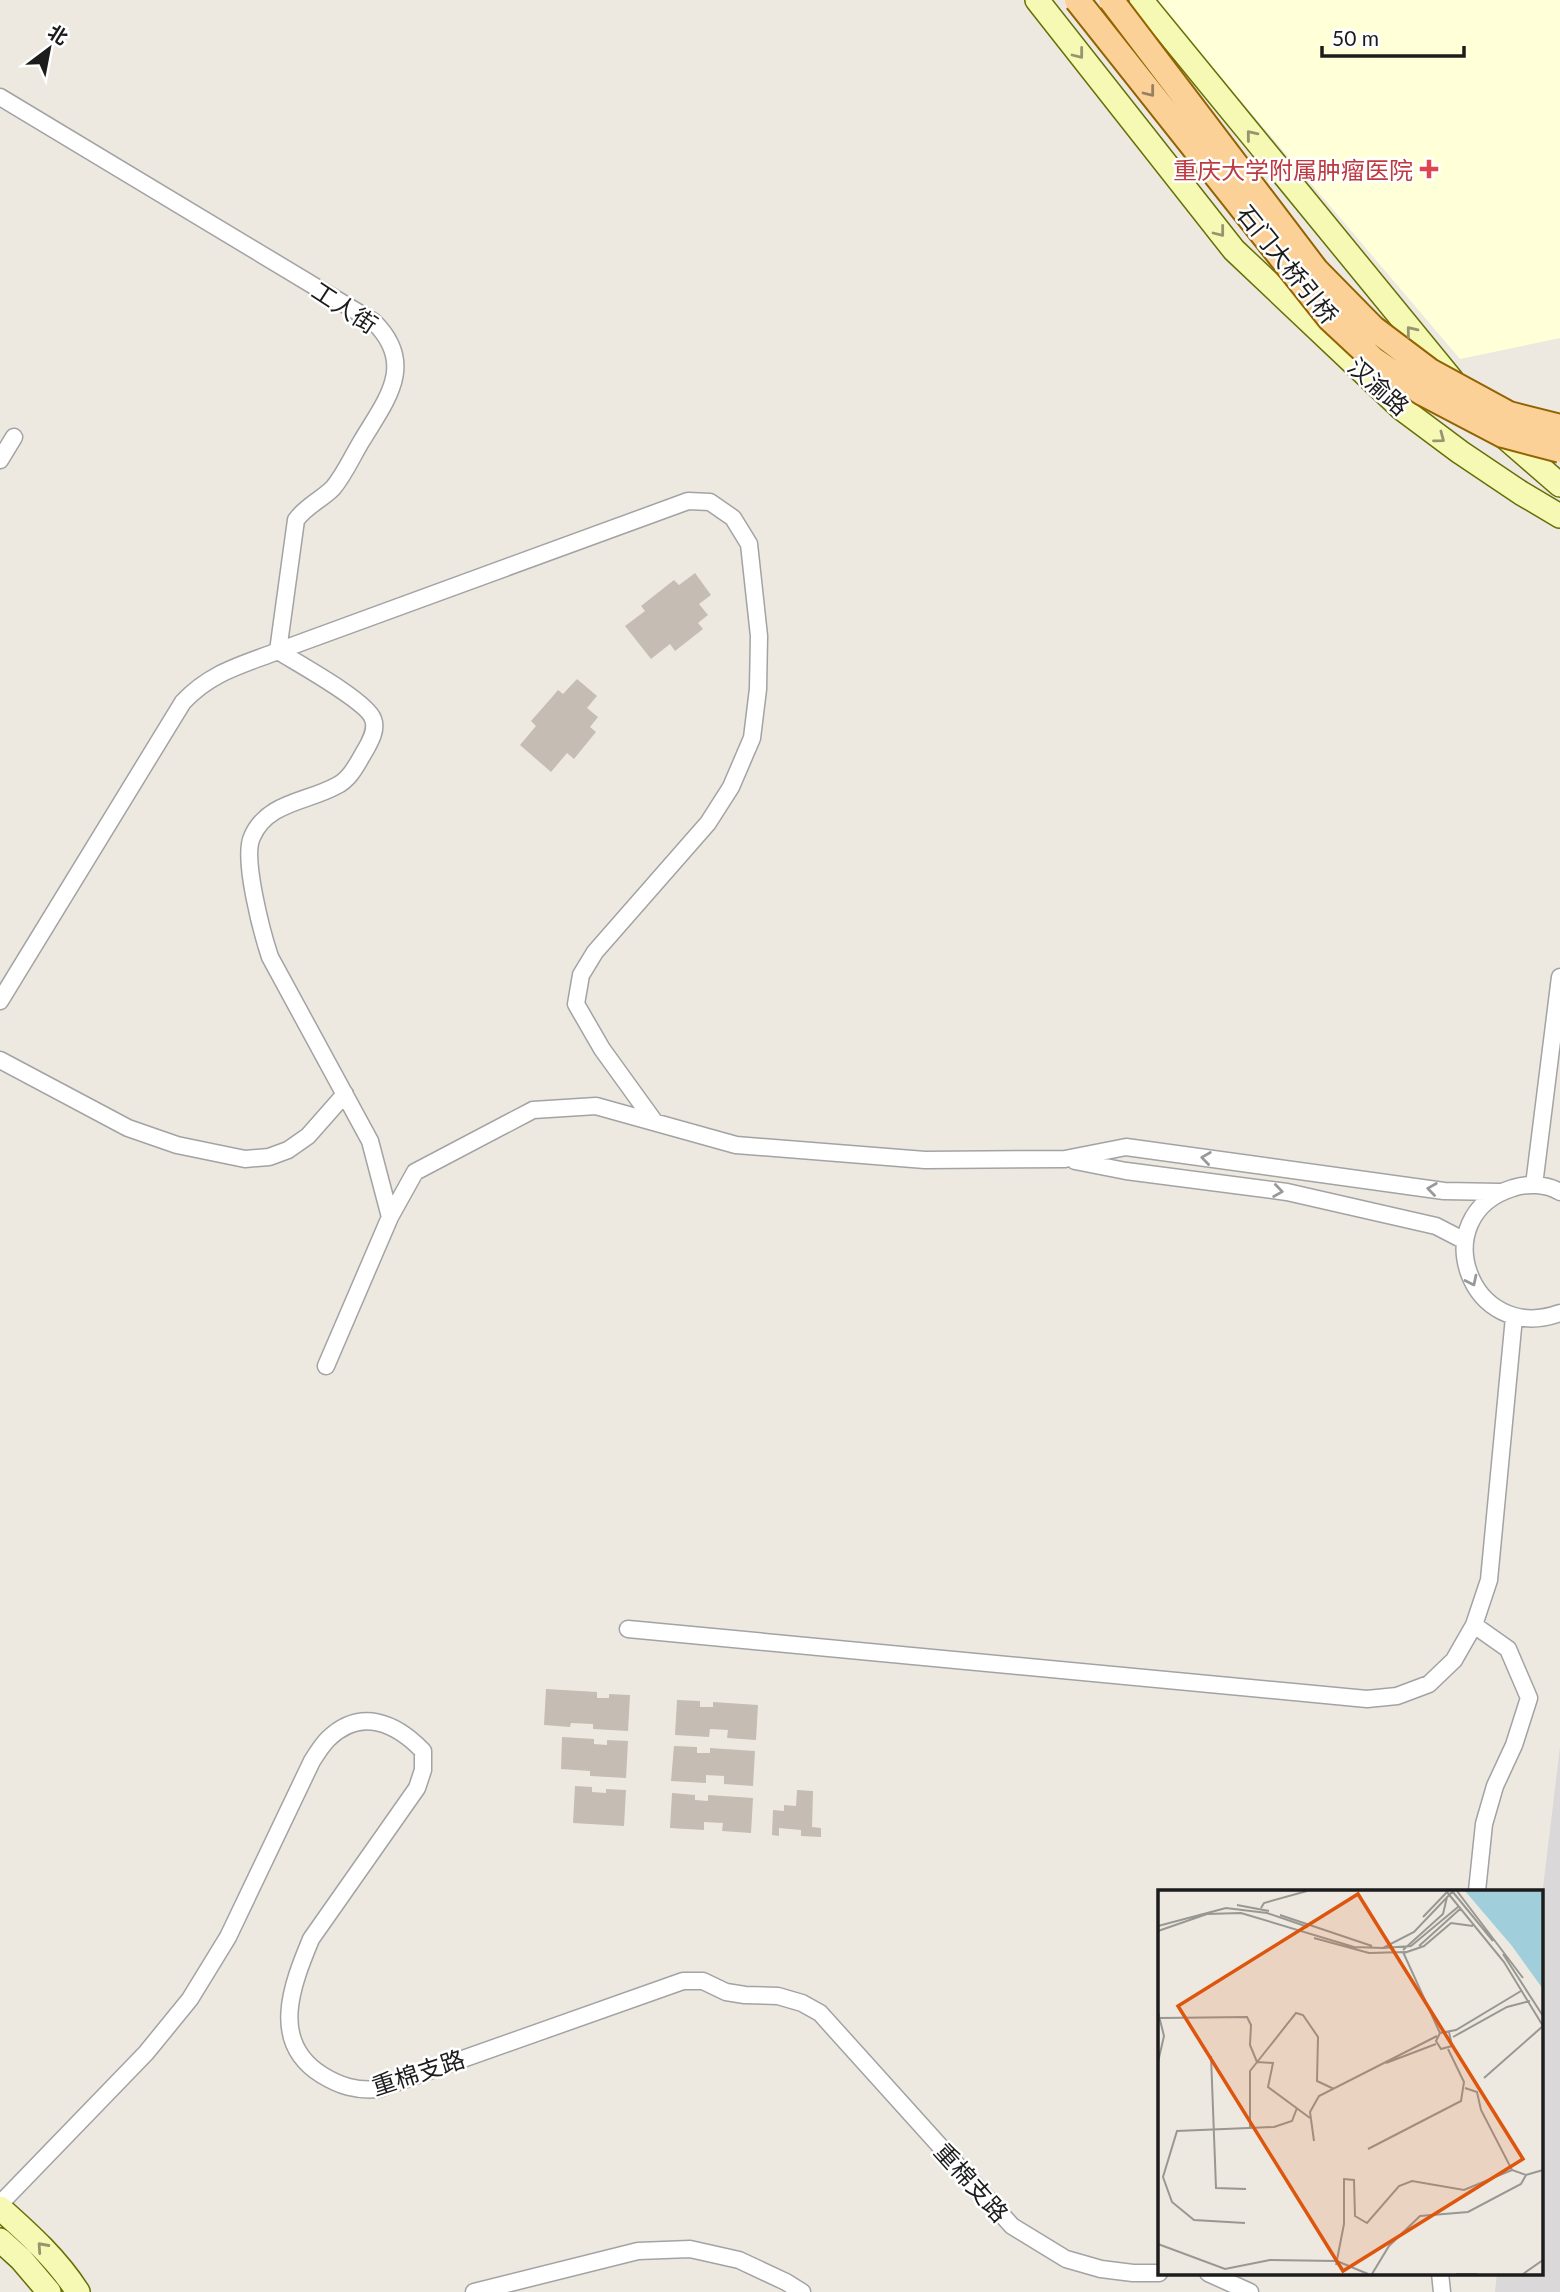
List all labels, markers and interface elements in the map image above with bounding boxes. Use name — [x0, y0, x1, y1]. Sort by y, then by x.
north arrow — [14, 14, 84, 84]
scale bar — [1322, 14, 1464, 58]
text: 北 — [44, 19, 72, 49]
text: 50 m — [1332, 25, 1379, 50]
one-way arrow — [1071, 46, 1084, 58]
one-way arrow — [1142, 84, 1154, 97]
one-way arrow — [1247, 131, 1260, 143]
place label: 重庆大学附属肿瘤医院 — [1173, 155, 1413, 184]
marker: 重庆大学附属肿瘤医院 — [1419, 159, 1439, 179]
street label: 石门大桥引桥 — [1231, 199, 1345, 329]
one-way arrow — [1212, 224, 1225, 237]
street label: 工人街 — [307, 275, 383, 339]
one-way arrow — [1406, 326, 1419, 338]
street label: 汉渝路 — [1343, 351, 1415, 421]
one-way arrow — [1432, 429, 1445, 442]
one-way arrow — [1200, 1151, 1212, 1166]
one-way arrow — [1426, 1182, 1437, 1197]
one-way arrow — [1272, 1183, 1284, 1198]
one-way arrow — [1464, 1274, 1478, 1286]
inset map — [1158, 1890, 1542, 2274]
street label: 重棉支路 — [368, 2043, 468, 2101]
street label: 重棉支路 — [929, 2137, 1015, 2227]
one-way arrow — [38, 2242, 51, 2255]

